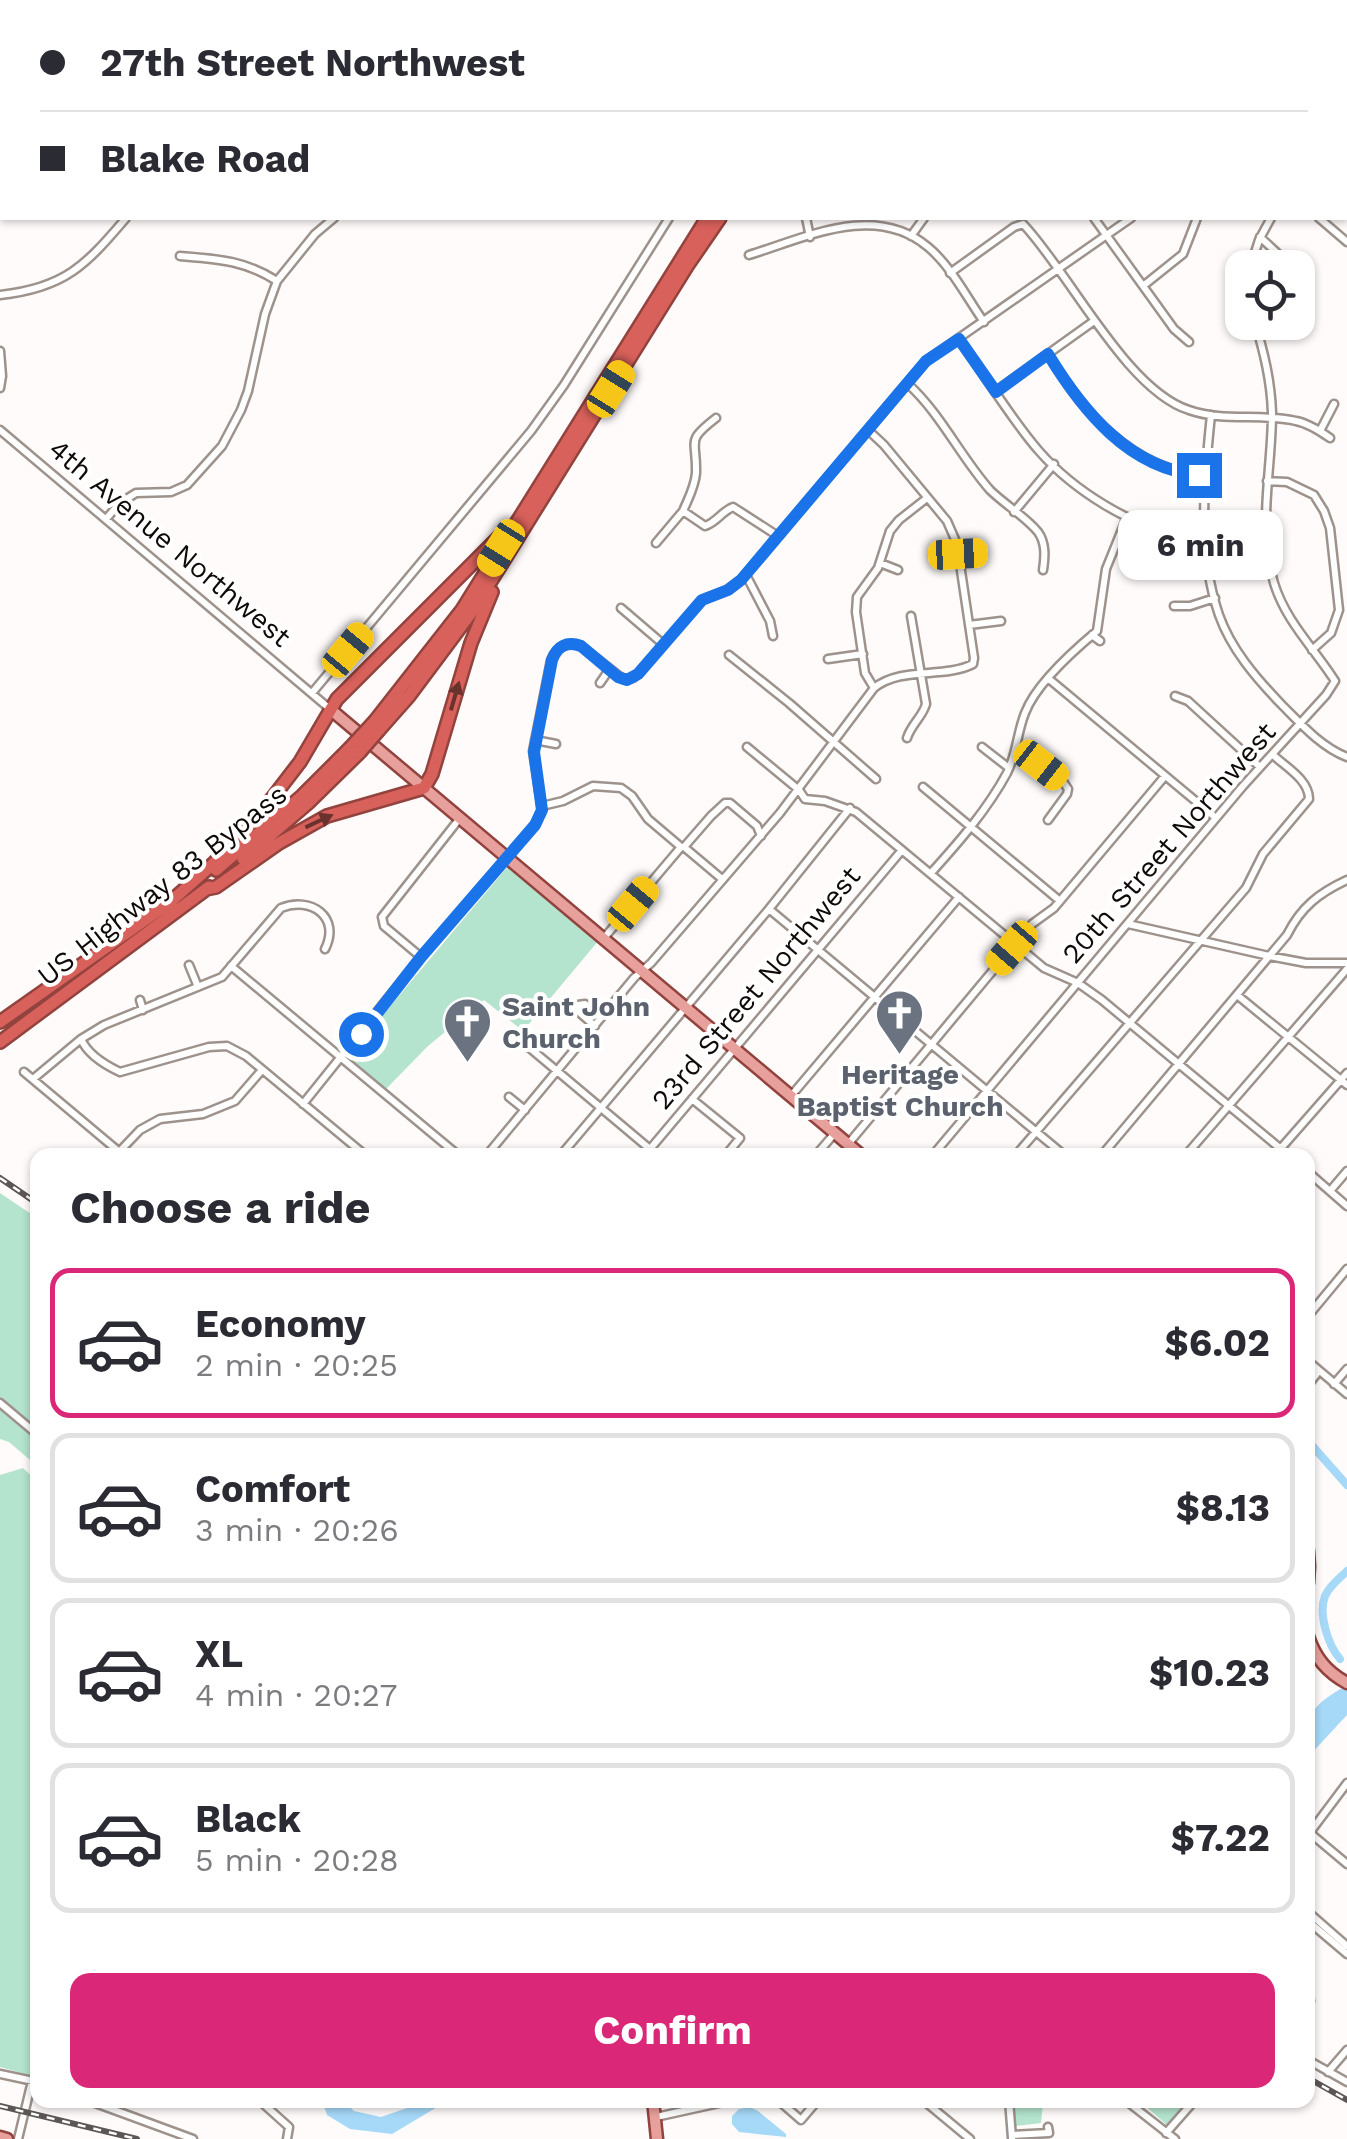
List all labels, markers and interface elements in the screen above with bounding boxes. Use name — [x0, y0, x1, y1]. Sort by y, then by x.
text: 27th Street Northwest — [100, 41, 525, 85]
text: Blake Road — [100, 137, 310, 181]
map controls — [1225, 250, 1315, 340]
button: locate — [1225, 250, 1315, 340]
car — [582, 356, 640, 422]
street label: 4th Avenue Northwest — [42, 432, 298, 654]
route end — [1177, 453, 1222, 498]
callout: 6 min — [1116, 510, 1282, 580]
car — [472, 515, 530, 581]
text: 6 min — [1156, 526, 1245, 564]
car — [927, 537, 989, 571]
car — [317, 617, 379, 683]
one-way arrow — [448, 680, 463, 711]
street label: 20th Street Northwest — [1055, 716, 1283, 970]
car — [1008, 735, 1074, 795]
street label: US Highway 83 Bypass — [31, 778, 293, 992]
one-way arrow — [305, 812, 334, 829]
street label: 23rd Street Northwest — [645, 860, 867, 1116]
car — [602, 871, 664, 937]
car — [981, 916, 1043, 980]
church icon: Heritage Baptist Church — [874, 988, 926, 1056]
place label: Saint John Church — [502, 990, 650, 1055]
church icon: Saint John Church — [441, 996, 493, 1064]
route start — [339, 1012, 384, 1057]
place label: Heritage Baptist Church — [796, 1058, 1004, 1123]
text: Choose a ride — [70, 1181, 370, 1234]
icon: car — [75, 1298, 165, 1388]
text: Economy — [195, 1302, 366, 1346]
text: $6.02 — [1164, 1321, 1270, 1365]
text: 2 min · 20:25 — [195, 1346, 398, 1384]
icon: car — [75, 1463, 165, 1553]
text: Comfort — [195, 1467, 350, 1511]
text: $8.13 — [1176, 1486, 1270, 1530]
text: 3 min · 20:26 — [195, 1511, 399, 1549]
icon: car — [75, 1628, 165, 1718]
text: XL — [195, 1632, 243, 1676]
text: $10.23 — [1149, 1651, 1270, 1695]
text: 4 min · 20:27 — [195, 1676, 397, 1714]
icon: car — [75, 1793, 165, 1883]
text: Black — [195, 1797, 301, 1841]
text: $7.22 — [1171, 1816, 1270, 1860]
text: 5 min · 20:28 — [195, 1841, 399, 1879]
button: Confirm — [70, 1973, 1275, 2088]

